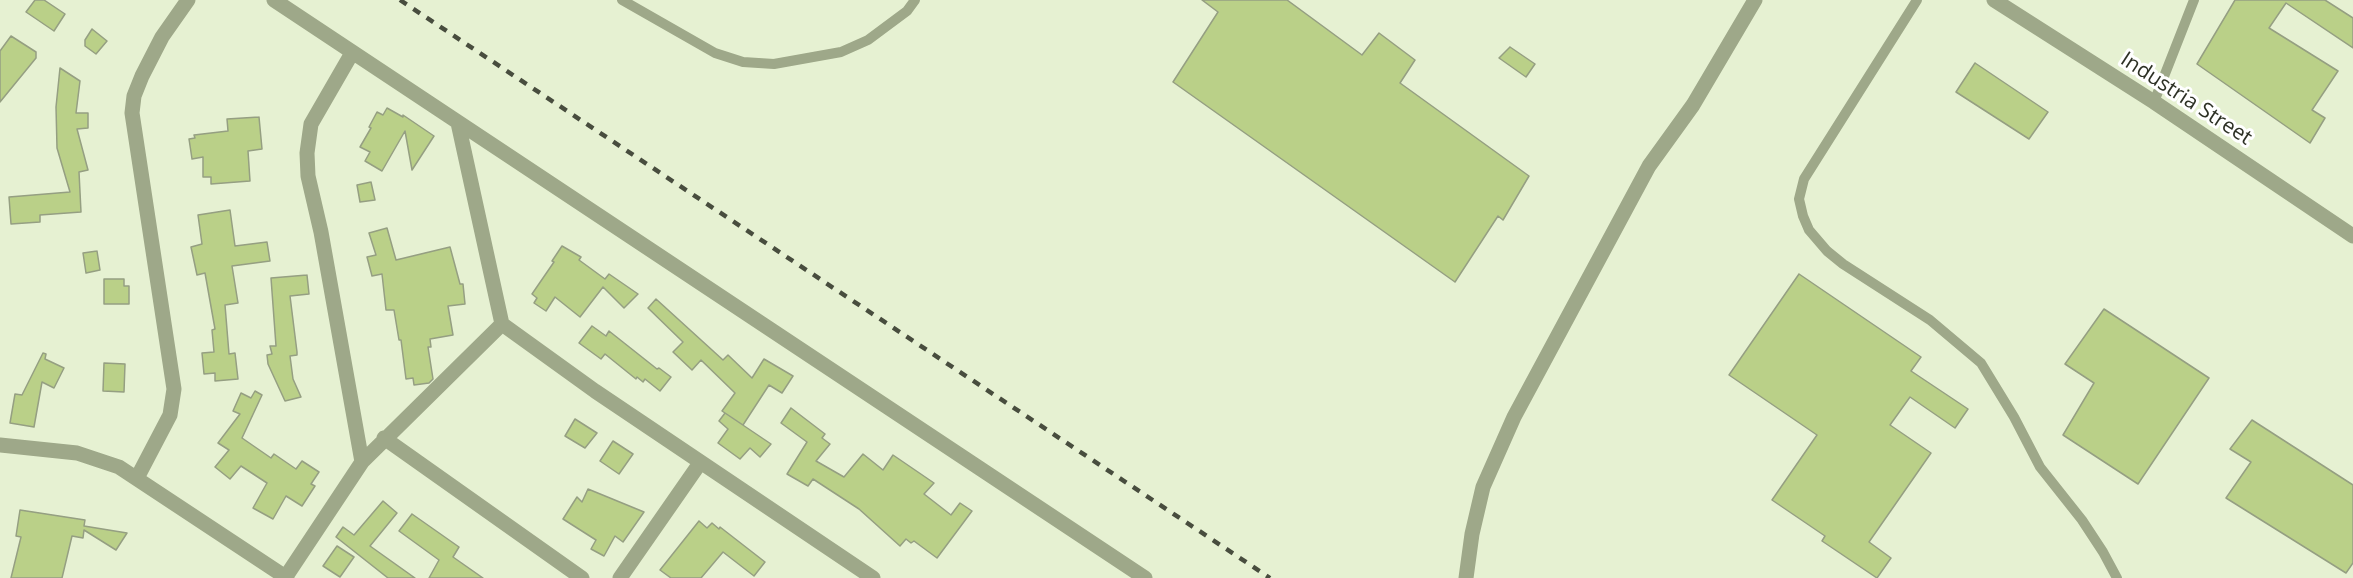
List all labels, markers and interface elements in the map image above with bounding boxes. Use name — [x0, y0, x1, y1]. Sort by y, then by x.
street label: Industria Street — [2116, 47, 2256, 151]

